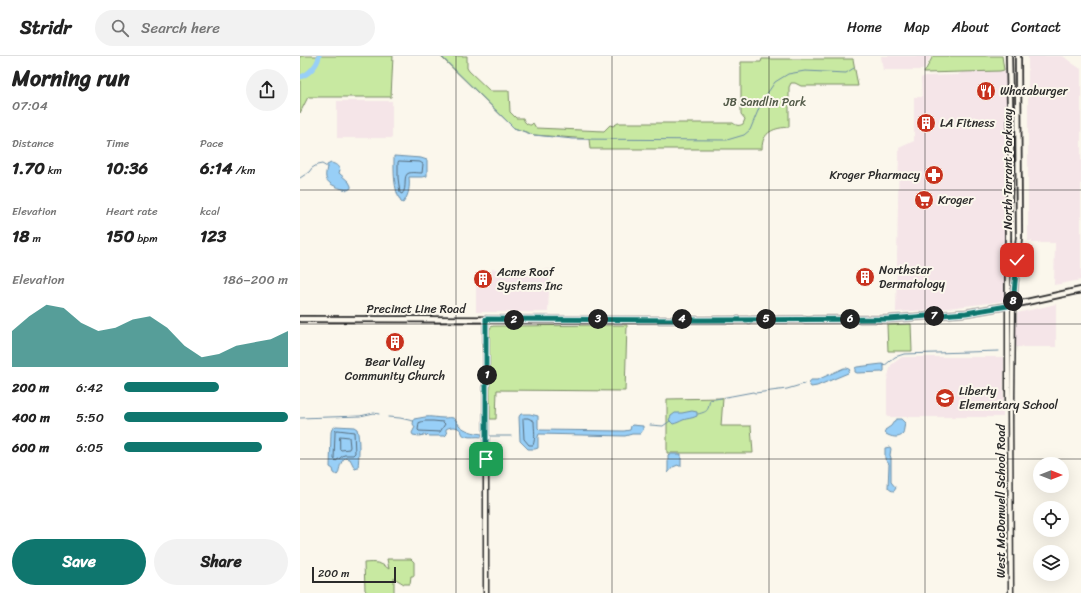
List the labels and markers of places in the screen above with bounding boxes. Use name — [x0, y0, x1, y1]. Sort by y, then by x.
restaurant icon: Whataburger — [975, 80, 997, 102]
place label: Whataburger — [1000, 80, 1069, 102]
building icon: LA Fitness — [915, 112, 937, 134]
place label: LA Fitness — [940, 112, 995, 134]
place label: Kroger Pharmacy — [829, 164, 921, 186]
pharmacy icon: Kroger Pharmacy — [923, 164, 945, 186]
supermarket icon: Kroger — [913, 189, 935, 211]
place label: Kroger — [938, 189, 975, 211]
pin — [1000, 243, 1034, 277]
place label: Northstar Dermatology — [879, 259, 946, 295]
place label: Acme Roof Systems Inc — [496, 261, 562, 297]
building icon: Northstar Dermatology — [854, 266, 876, 288]
building icon: Acme Roof Systems Inc — [472, 268, 494, 290]
pin: 8 — [1003, 291, 1023, 311]
pin: 7 — [924, 306, 944, 326]
pin: 3 — [588, 309, 608, 329]
pin: 4 — [672, 309, 692, 329]
pin: 5 — [756, 309, 776, 329]
pin: 6 — [840, 309, 860, 329]
pin: 2 — [504, 310, 524, 330]
building icon: Bear Valley Community Church — [384, 331, 406, 353]
place label: Bear Valley Community Church — [345, 351, 445, 387]
pin: 1 — [477, 365, 497, 385]
place label: Liberty Elementary School — [959, 380, 1059, 416]
school or university icon: Liberty Elementary School — [934, 387, 956, 409]
pin — [469, 442, 503, 476]

